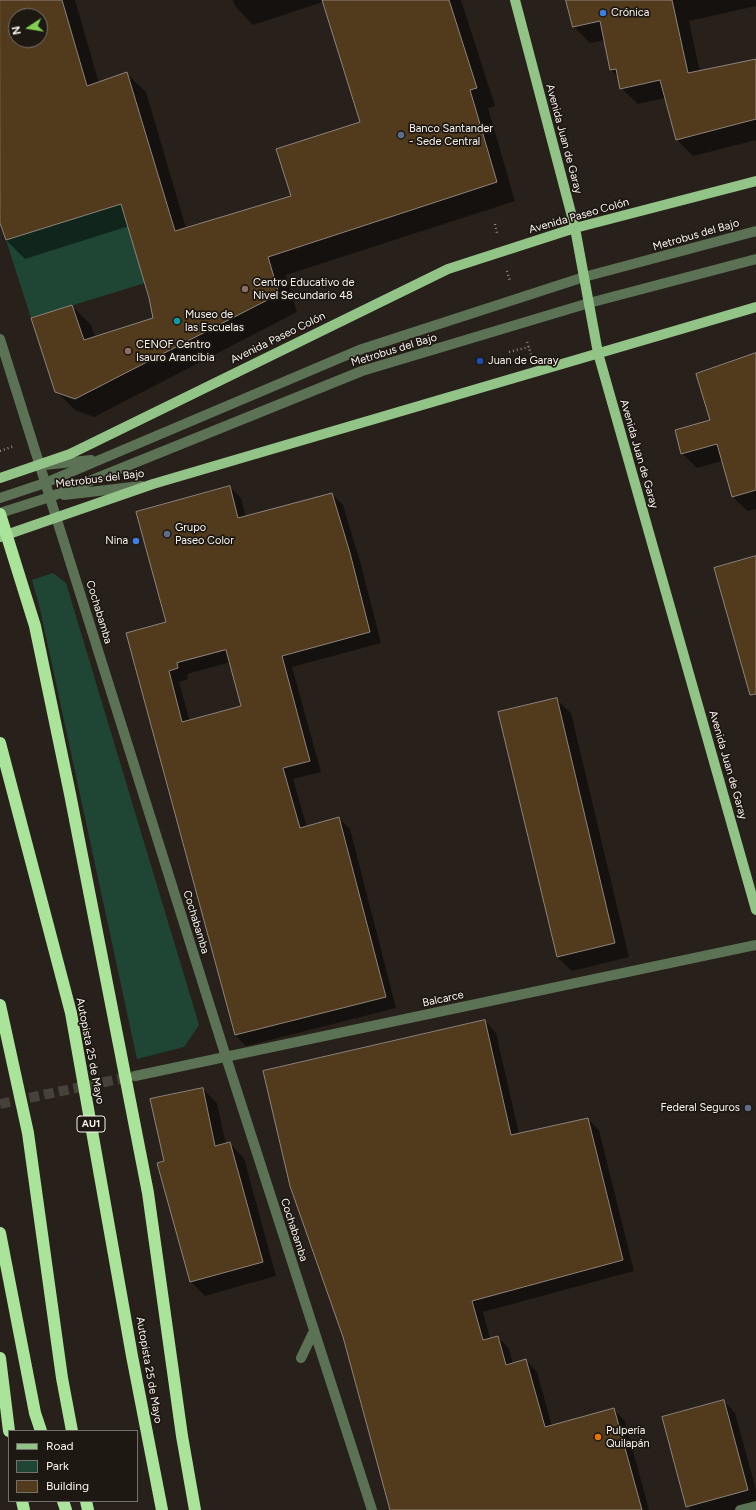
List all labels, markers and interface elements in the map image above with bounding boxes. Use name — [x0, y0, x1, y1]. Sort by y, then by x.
place label: Crónica — [611, 6, 649, 20]
north arrow — [8, 8, 48, 48]
marker: Crónica — [598, 8, 608, 18]
text: N — [10, 25, 24, 36]
street label: Avenida Juan de Garay — [543, 83, 585, 195]
place label: Banco Santander - Sede Central — [409, 122, 493, 148]
marker: Banco Santander - Sede Central — [396, 130, 406, 140]
street label: Avenida Paseo Colón — [527, 195, 631, 237]
street label: Metrobus del Bajo — [651, 216, 741, 254]
place label: Centro Educativo de Nivel Secundario 48 — [253, 276, 355, 302]
marker: Centro Educativo de Nivel Secundario 48 — [240, 284, 250, 294]
place label: Museo de las Escuelas — [185, 308, 244, 334]
street label: Avenida Paseo Colón — [228, 309, 328, 367]
marker: Museo de las Escuelas — [172, 316, 182, 326]
street label: Metrobus del Bajo — [349, 331, 439, 369]
place label: CENOF Centro Isauro Arancibia — [136, 338, 215, 364]
marker: CENOF Centro Isauro Arancibia — [123, 346, 133, 356]
place label: Juan de Garay — [488, 354, 558, 368]
marker: Juan de Garay — [475, 356, 485, 366]
street label: Avenida Juan de Garay — [617, 398, 661, 510]
street label: Metrobus del Bajo — [55, 467, 145, 491]
place label: Grupo Paseo Color — [175, 521, 234, 547]
marker: Grupo Paseo Color — [162, 529, 172, 539]
place label: Nina — [105, 534, 128, 548]
marker: Nina — [131, 536, 141, 546]
street label: Cochabamba — [83, 579, 115, 645]
street label: Avenida Juan de Garay — [706, 709, 750, 821]
street label: Cochabamba — [180, 889, 212, 955]
street label: Balcarce — [421, 988, 465, 1010]
street label: Autopista 25 de Mayo — [73, 997, 107, 1105]
place label: Federal Seguros — [661, 1101, 740, 1115]
marker: Federal Seguros — [743, 1103, 753, 1113]
road number: AU1 — [77, 1116, 105, 1132]
street label: Cochabamba — [278, 1197, 310, 1263]
street label: Autopista 25 de Mayo — [133, 1316, 165, 1424]
place label: Pulpería Quilapán — [606, 1424, 650, 1450]
legend — [8, 1430, 138, 1502]
marker: Pulpería Quilapán — [593, 1432, 603, 1442]
text: Road — [46, 1439, 74, 1453]
text: Park — [46, 1459, 69, 1473]
text: Building — [46, 1479, 89, 1493]

